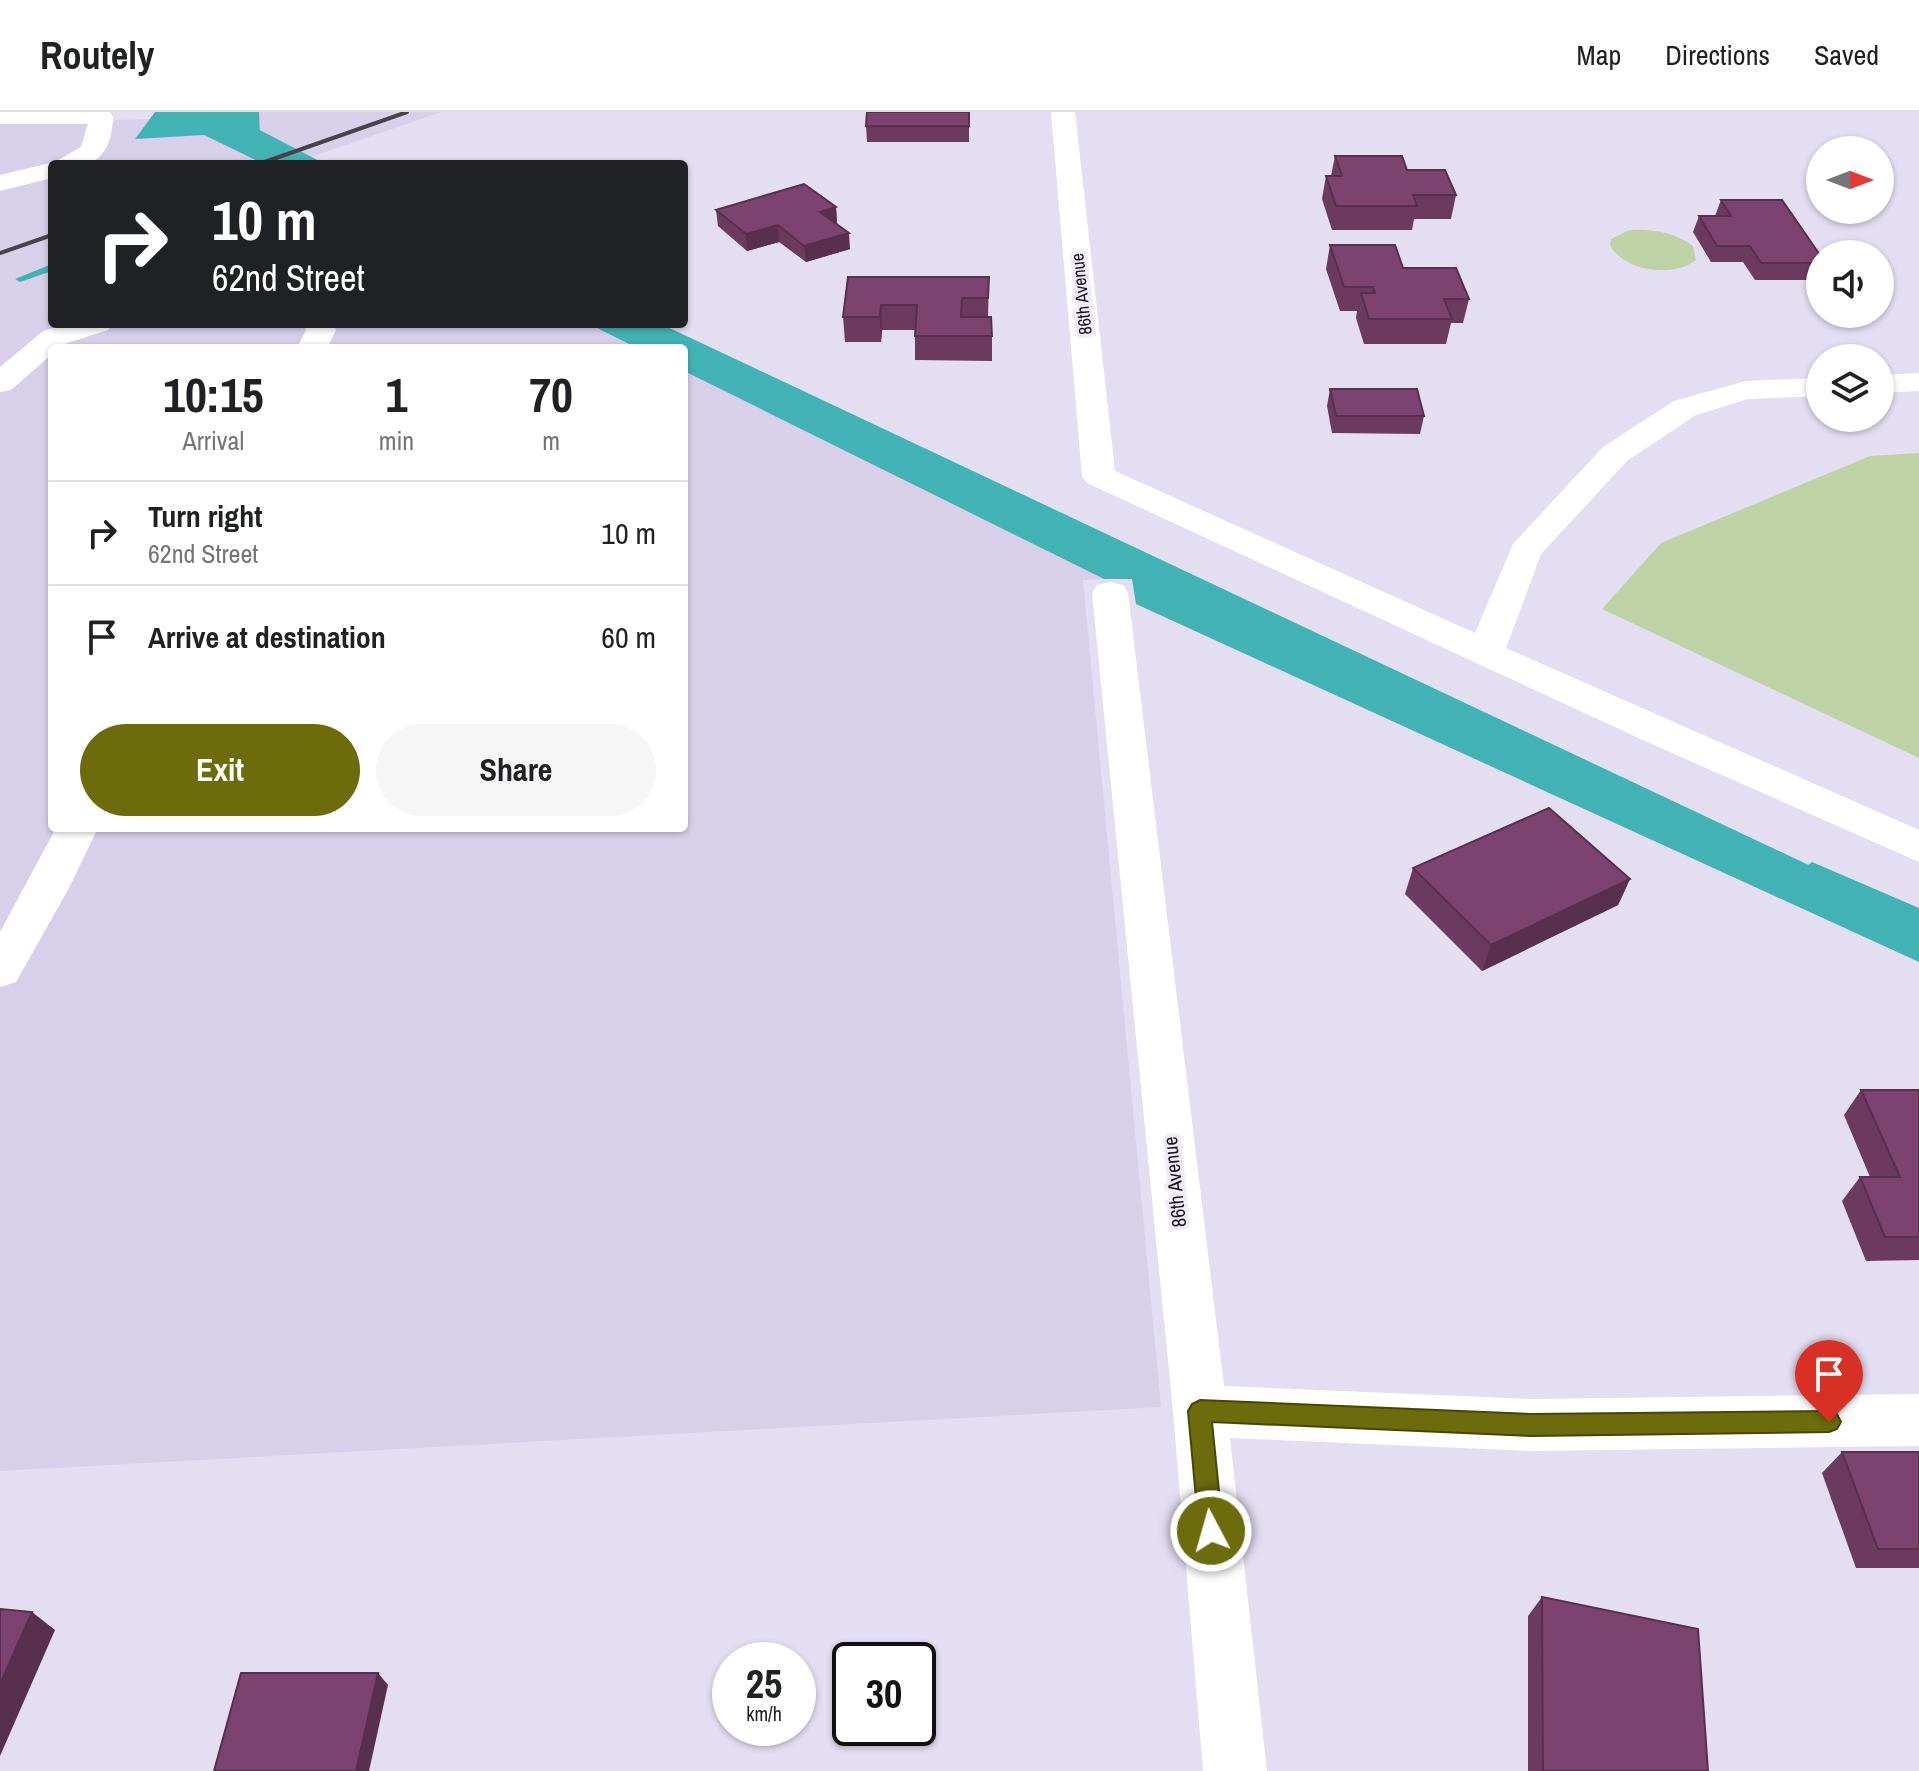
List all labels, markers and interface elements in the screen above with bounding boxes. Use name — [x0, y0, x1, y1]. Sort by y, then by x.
text: Routely — [40, 30, 154, 81]
text: Map — [1577, 36, 1621, 74]
text: Directions — [1665, 36, 1770, 74]
text: Saved — [1814, 36, 1879, 74]
north arrow — [1806, 136, 1894, 224]
map controls — [1806, 136, 1894, 432]
text: 10 m — [212, 182, 317, 257]
icon: right — [80, 192, 184, 296]
button: sound — [1806, 240, 1894, 328]
street label: 86th Avenue — [1064, 252, 1098, 336]
text: 62nd Street — [212, 254, 365, 302]
button: layers — [1806, 344, 1894, 432]
text: 10:15 — [163, 362, 264, 427]
text: 1 — [385, 362, 407, 427]
text: 70 — [529, 362, 573, 427]
text: Arrival — [183, 423, 244, 458]
text: min — [379, 423, 414, 458]
text: m — [542, 423, 560, 458]
text: Turn right — [148, 496, 262, 536]
icon: right — [80, 511, 124, 555]
text: 10 m — [601, 513, 656, 553]
text: 62nd Street — [148, 536, 258, 571]
icon: arrive — [80, 615, 124, 659]
text: Arrive at destination — [148, 617, 386, 657]
text: 60 m — [601, 617, 656, 657]
button: Exit — [80, 724, 360, 816]
button: Share — [376, 724, 656, 816]
street label: 86th Avenue — [1156, 1135, 1192, 1229]
pin — [1795, 1340, 1863, 1422]
icon: arrive — [1807, 1352, 1851, 1396]
position arrow — [1169, 1489, 1253, 1573]
speed limit sign: 30 — [832, 1642, 936, 1746]
text: 25 — [746, 1657, 782, 1710]
text: km/h — [746, 1700, 782, 1727]

